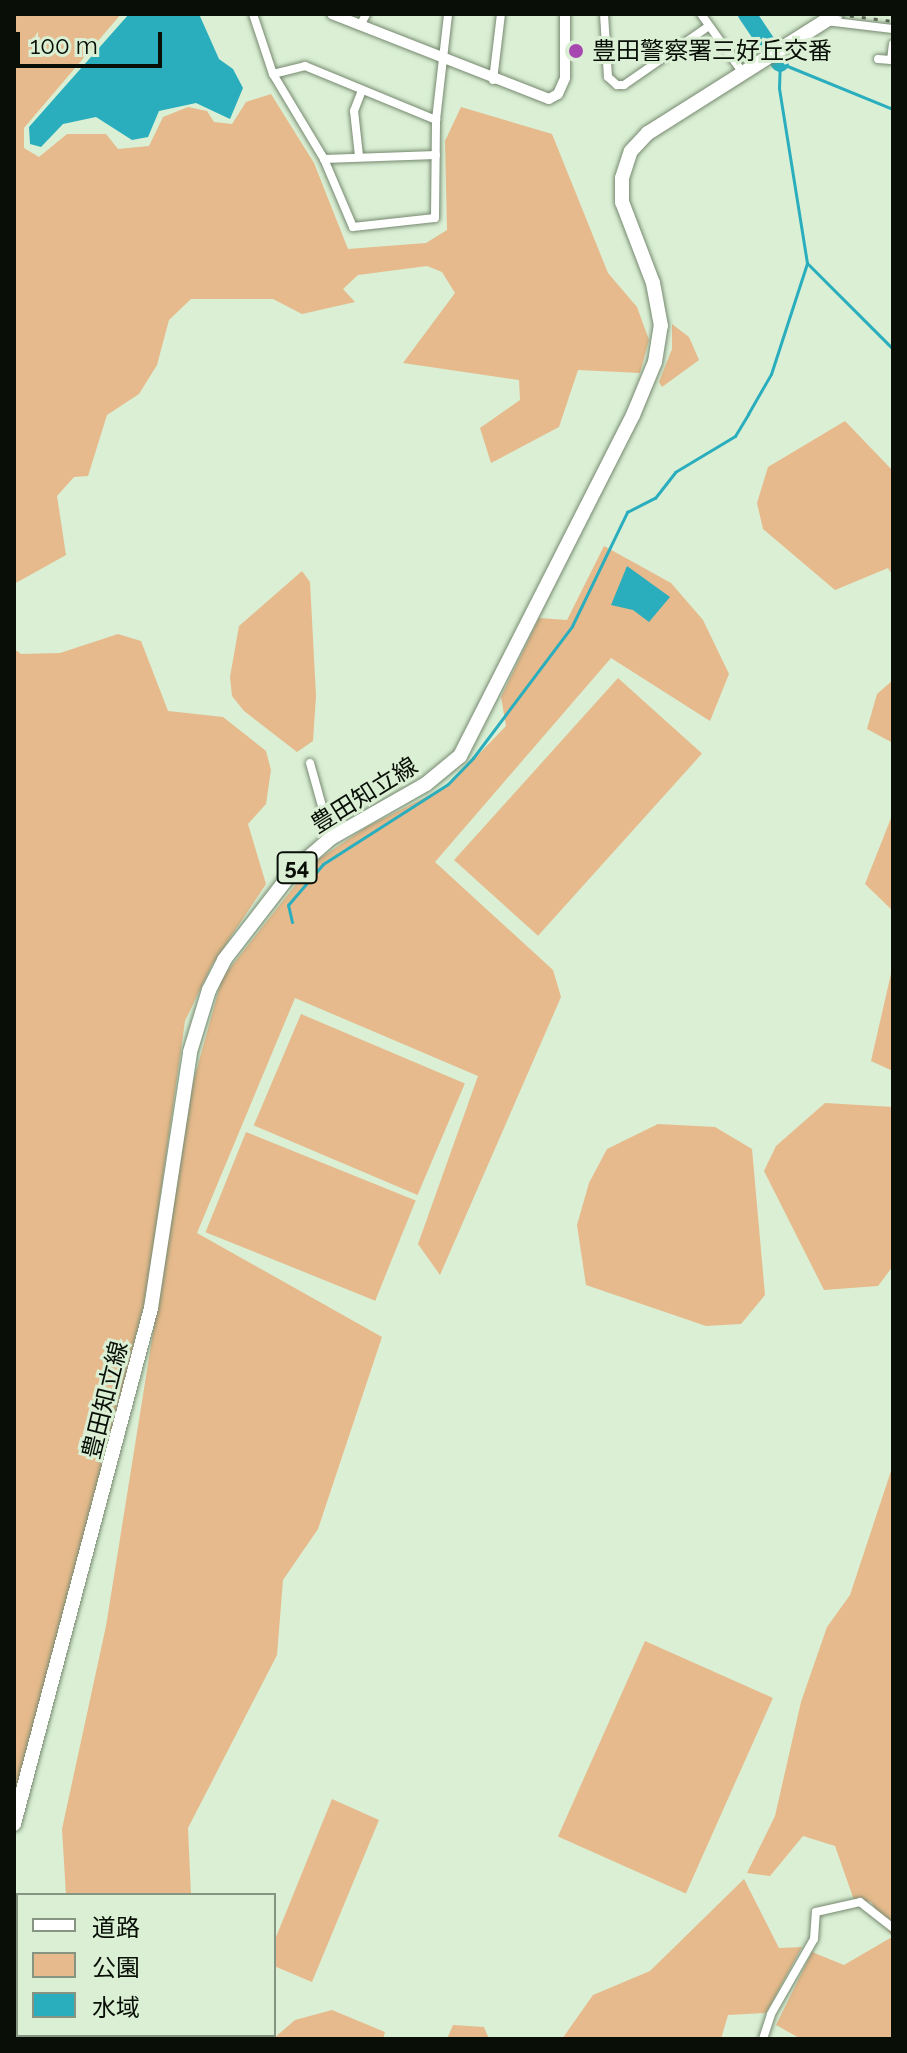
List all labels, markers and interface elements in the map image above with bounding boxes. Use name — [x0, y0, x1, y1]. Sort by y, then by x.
scale bar — [20, 16, 166, 66]
text: 100 m — [30, 31, 98, 60]
place label: 豊田警察署三好丘交番 — [592, 37, 832, 65]
marker: 豊田警察署三好丘交番 — [567, 42, 585, 60]
street label: 豊田知立線 — [305, 751, 423, 839]
road number: 54 — [275, 850, 319, 886]
street label: 豊田知立線 — [77, 1338, 133, 1462]
legend — [16, 1893, 276, 2037]
text: 道路 — [92, 1913, 140, 1942]
text: 公園 — [92, 1953, 140, 1982]
text: 水域 — [92, 1993, 140, 2022]

